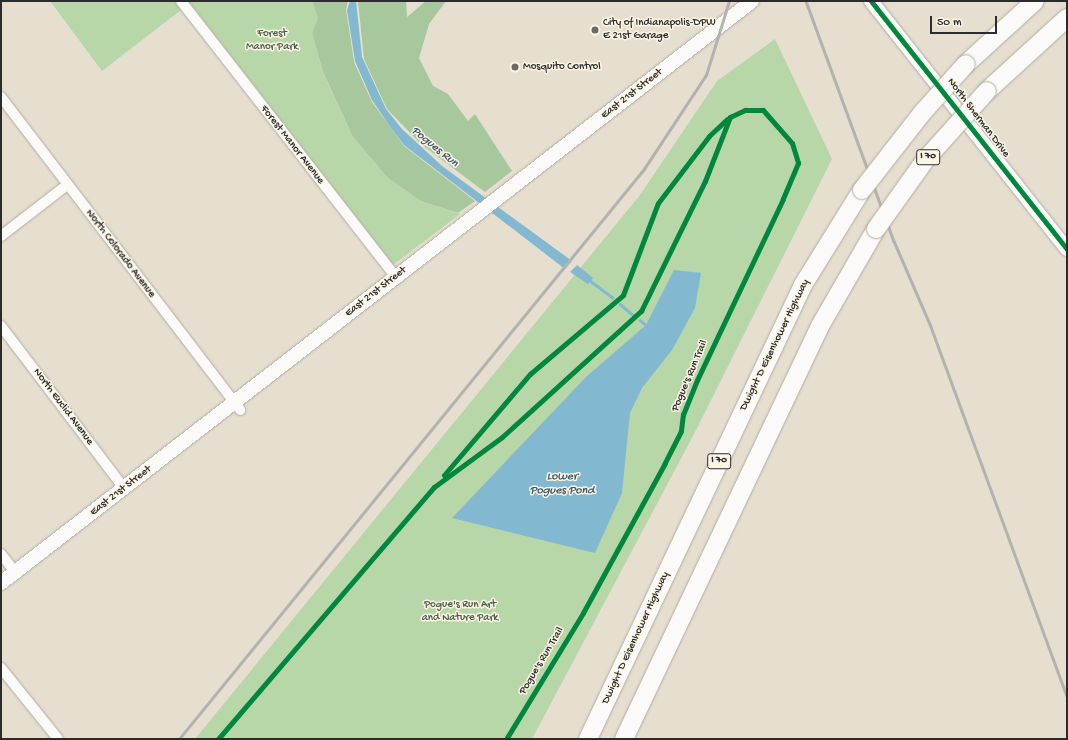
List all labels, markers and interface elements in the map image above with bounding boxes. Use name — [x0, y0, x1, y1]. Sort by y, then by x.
scale bar — [932, 8, 999, 34]
text: 50 m — [937, 16, 962, 30]
place label: City of Indianapolis-DPW E 21st Garage — [603, 17, 716, 43]
marker: City of Indianapolis-DPW E 21st Garage — [590, 25, 600, 35]
park label: Forest Manor Park — [246, 28, 298, 54]
place label: Mosquito Control — [523, 60, 601, 74]
marker: Mosquito Control — [510, 62, 520, 72]
street label: East 21st Street — [599, 66, 665, 122]
street label: North Sherman Drive — [944, 76, 1012, 160]
street label: Forest Manor Avenue — [257, 103, 327, 187]
water label: Pogues Run — [408, 125, 460, 171]
road number: I 70 — [916, 149, 940, 165]
street label: North Colorado Avenue — [82, 207, 158, 301]
street label: East 21st Street — [343, 264, 409, 320]
street label: Dwight D Eisenhower Highway — [737, 277, 813, 413]
street label: Pogue's Run Trail — [669, 338, 711, 414]
street label: North Euclid Avenue — [30, 366, 96, 448]
road number: I 70 — [707, 453, 731, 469]
street label: East 21st Street — [88, 463, 154, 519]
water label: Lower Pogues Pond — [530, 471, 594, 499]
street label: Dwight D Eisenhower Highway — [599, 570, 673, 706]
park label: Pogue's Run Art and Nature Park — [422, 599, 498, 625]
street label: Pogue's Run Trail — [517, 625, 567, 697]

